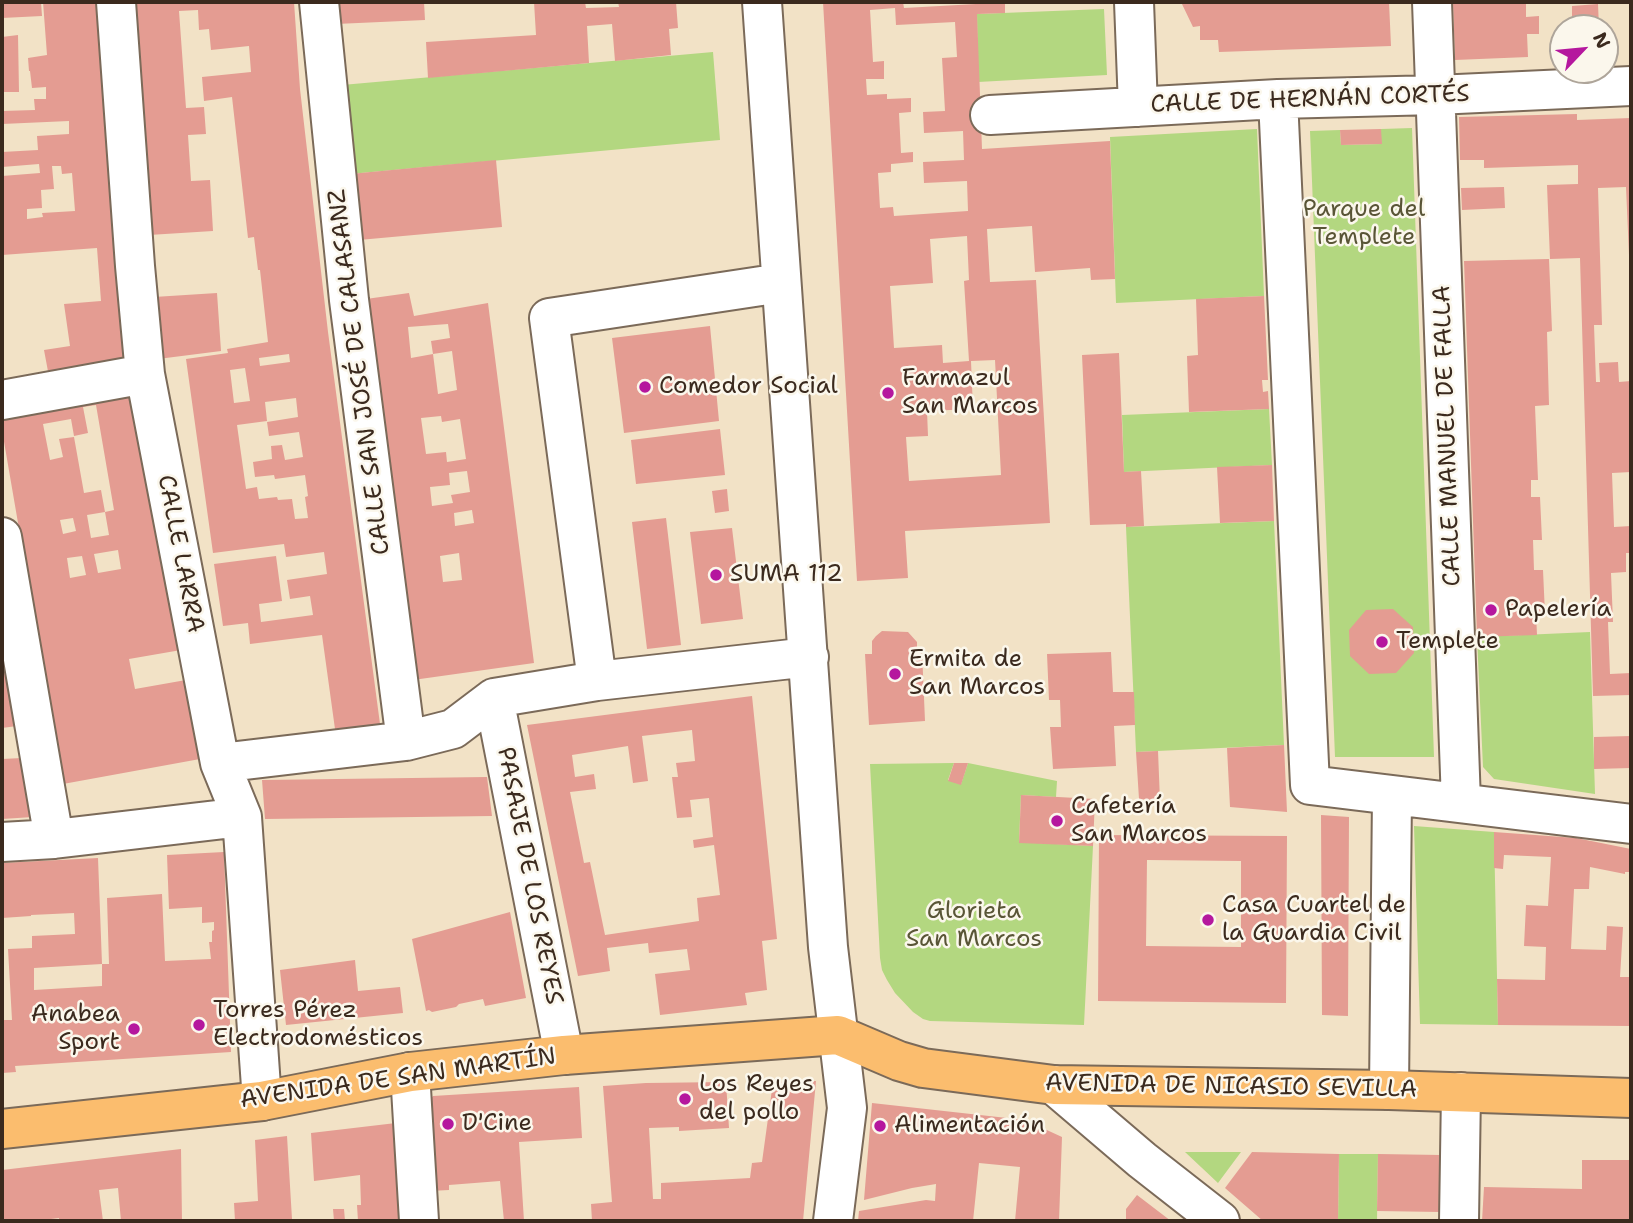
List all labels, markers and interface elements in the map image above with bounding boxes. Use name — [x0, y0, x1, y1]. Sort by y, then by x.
north arrow — [1549, 14, 1619, 84]
text: N — [1587, 28, 1616, 53]
street label: CALLE DE HERNÁN CORTÉS — [1150, 80, 1470, 120]
street label: CALLE SAN JOSÉ DE CALASANZ — [323, 187, 397, 557]
park label: Parque del Templete — [1303, 196, 1425, 252]
street label: CALLE MANUEL DE FALLA — [1428, 285, 1468, 587]
place label: Farmazul San Marcos — [902, 365, 1038, 421]
place label: Comedor Social — [659, 373, 838, 401]
marker: Comedor Social — [637, 379, 653, 395]
marker: Farmazul San Marcos — [880, 385, 896, 401]
street label: CALLE LARRA — [151, 473, 209, 635]
place label: SUMA 112 — [730, 561, 843, 589]
marker: SUMA 112 — [708, 567, 724, 583]
place label: Papelería — [1505, 596, 1612, 624]
marker: Papelería — [1483, 602, 1499, 618]
place label: Templete — [1396, 628, 1499, 656]
marker: Templete — [1374, 634, 1390, 650]
place label: Ermita de San Marcos — [909, 646, 1045, 702]
marker: Ermita de San Marcos — [887, 666, 903, 682]
street label: PASAJE DE LOS REYES — [490, 745, 568, 1007]
place label: Cafetería San Marcos — [1071, 793, 1207, 849]
marker: Cafetería San Marcos — [1049, 813, 1065, 829]
place label: Casa Cuartel de la Guardia Civil — [1222, 892, 1406, 948]
park label: Glorieta San Marcos — [906, 898, 1042, 954]
marker: Casa Cuartel de la Guardia Civil — [1200, 912, 1216, 928]
place label: Torres Pérez Electrodomésticos — [213, 997, 423, 1053]
place label: Anabea Sport — [31, 1001, 120, 1057]
marker: Torres Pérez Electrodomésticos — [191, 1017, 207, 1033]
marker: Anabea Sport — [126, 1021, 142, 1037]
street label: AVENIDA DE SAN MARTÍN — [238, 1043, 558, 1115]
street label: AVENIDA DE NICASIO SEVILLA — [1045, 1069, 1417, 1105]
place label: Los Reyes del pollo — [699, 1071, 814, 1127]
marker: Los Reyes del pollo — [677, 1091, 693, 1107]
place label: D'Cine — [462, 1110, 532, 1138]
place label: Alimentación — [894, 1112, 1045, 1140]
marker: D'Cine — [440, 1116, 456, 1132]
marker: Alimentación — [872, 1118, 888, 1134]

